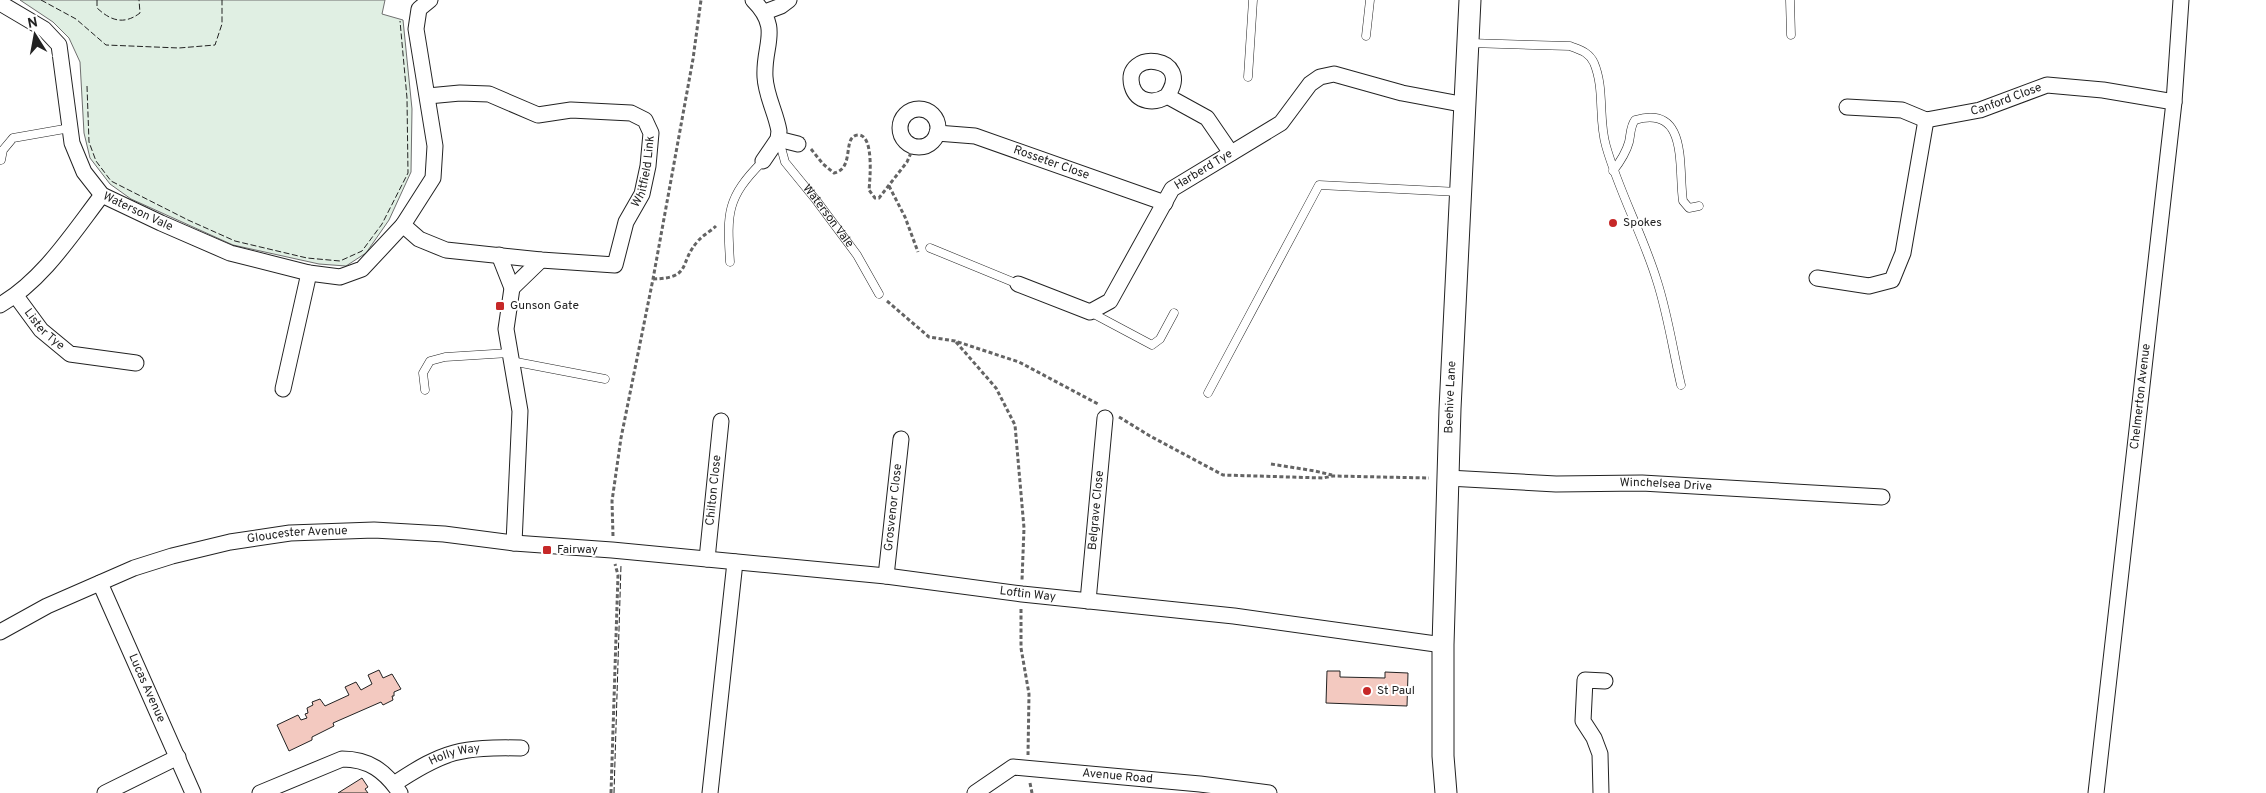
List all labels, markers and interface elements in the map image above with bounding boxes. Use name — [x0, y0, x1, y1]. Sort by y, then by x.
north arrow — [10, 10, 60, 60]
text: N — [26, 14, 39, 33]
street label: Canford Close — [1969, 80, 2044, 120]
street label: Whitfield Link — [628, 135, 659, 211]
street label: Rosseter Close — [1011, 142, 1092, 184]
street label: Harberd Tye — [1171, 146, 1236, 194]
street label: Waterson Vale — [799, 181, 857, 251]
street label: Waterson Vale — [100, 188, 175, 235]
place label: Spokes — [1623, 215, 1662, 231]
marker: Spokes — [1607, 217, 1619, 229]
place label: Gunson Gate — [510, 298, 579, 314]
marker: Gunson Gate — [494, 300, 506, 312]
street label: Lister Tye — [20, 306, 68, 354]
street label: Chelmerton Avenue — [2127, 343, 2155, 450]
street label: Beehive Lane — [1441, 360, 1460, 434]
street label: Chilton Close — [702, 454, 726, 526]
street label: Grosvenor Close — [881, 463, 906, 552]
street label: Belgrave Close — [1085, 470, 1108, 551]
street label: Winchelsea Drive — [1620, 475, 1712, 495]
street label: Gloucester Avenue — [246, 523, 348, 547]
place label: Fairway — [557, 542, 598, 558]
marker: Fairway — [541, 544, 553, 556]
street label: Loftin Way — [999, 583, 1057, 605]
street label: Lucas Avenue — [124, 651, 169, 725]
place label: St Paul — [1377, 683, 1415, 699]
marker: St Paul — [1361, 685, 1373, 697]
street label: Holly Way — [426, 741, 481, 770]
street label: Avenue Road — [1082, 765, 1154, 788]

